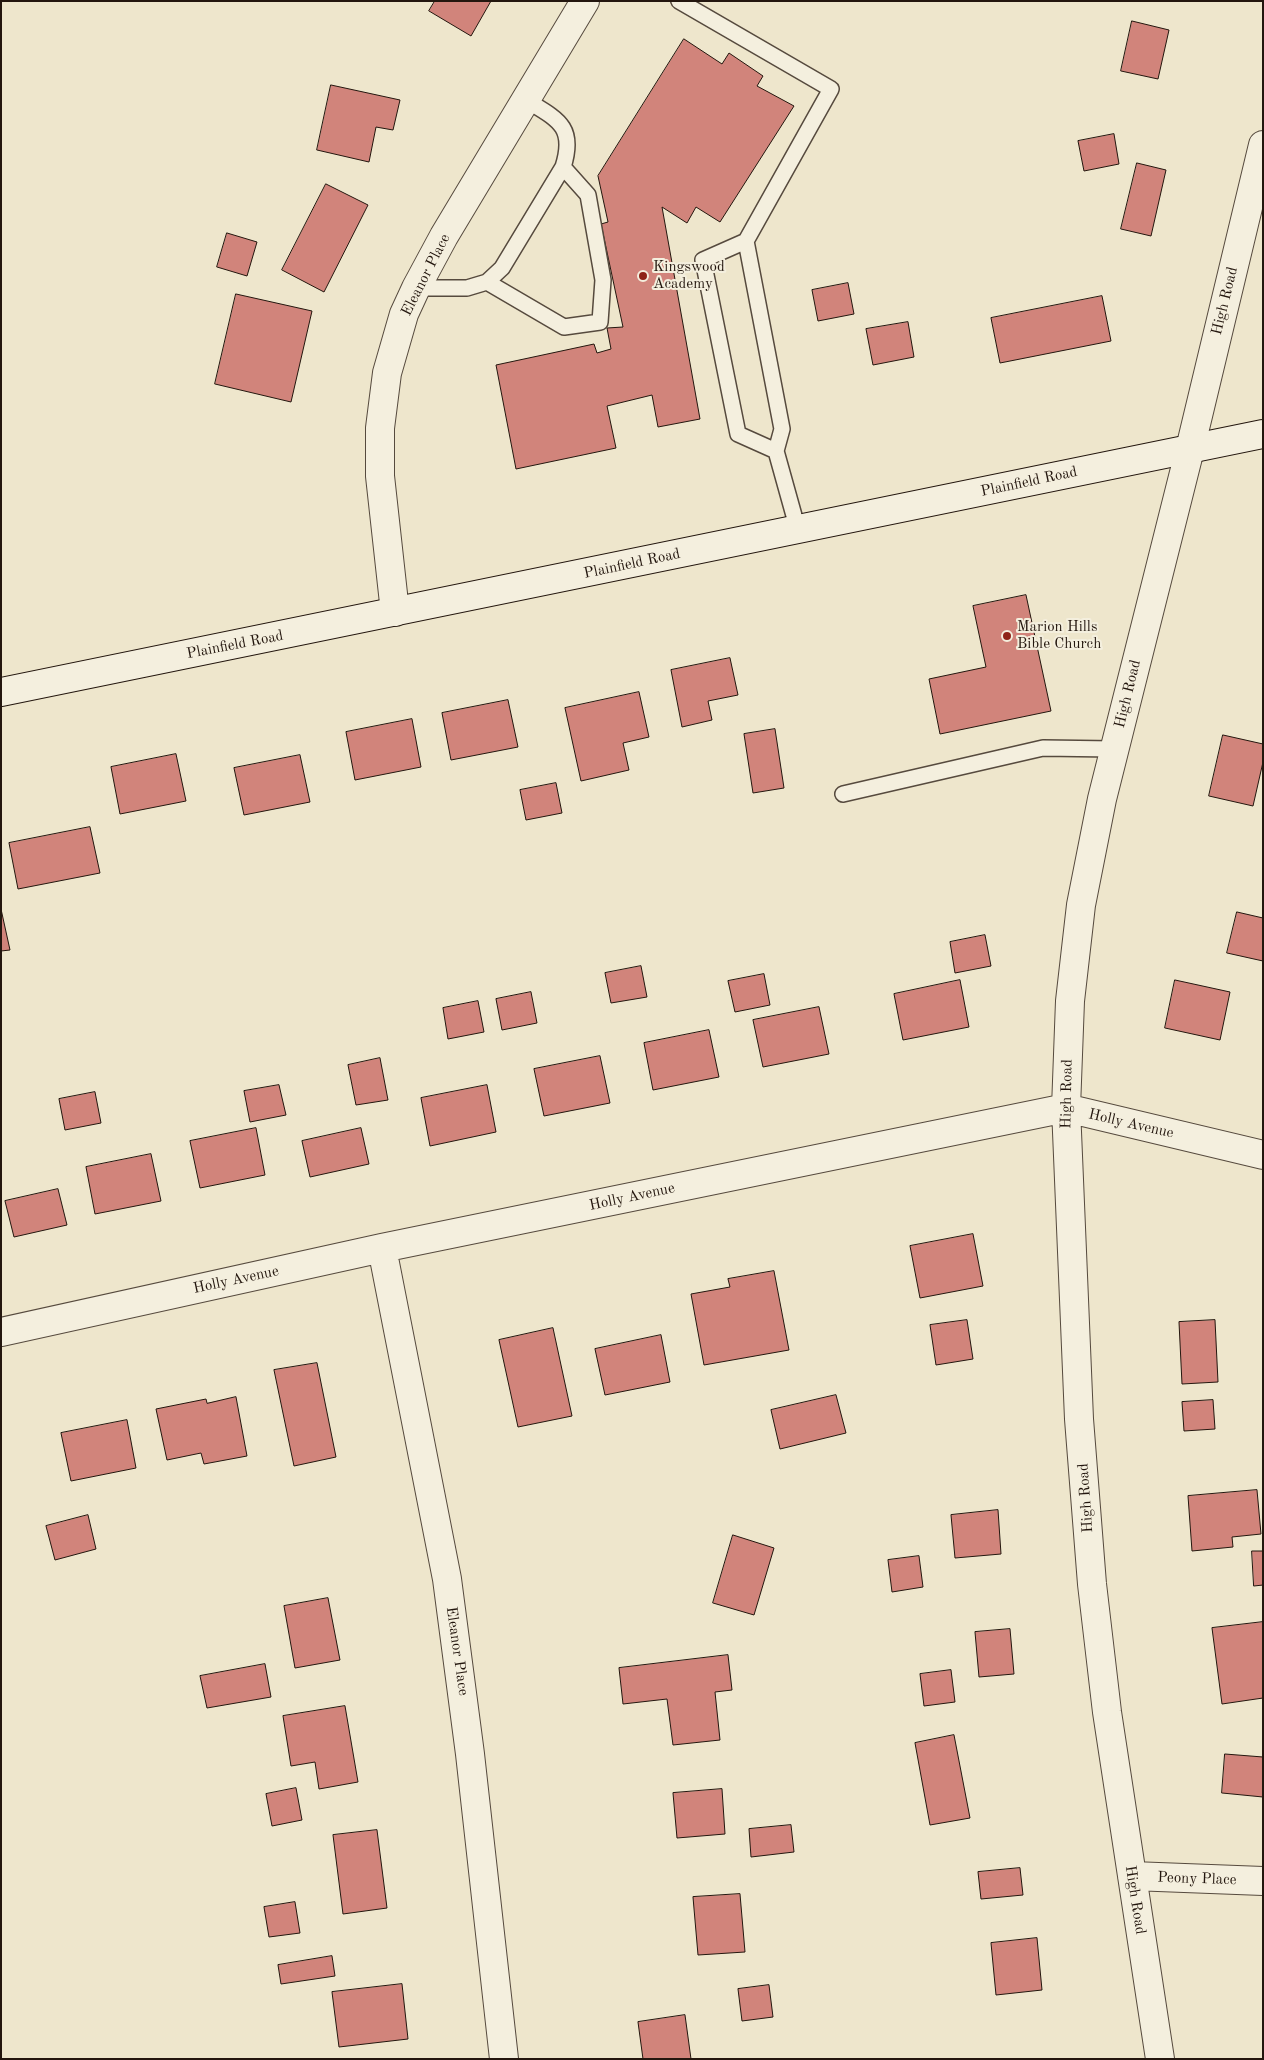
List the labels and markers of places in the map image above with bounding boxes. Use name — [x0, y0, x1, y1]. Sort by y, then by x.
place label: Kingswood Academy — [653, 258, 725, 293]
marker: Kingswood Academy — [637, 270, 649, 282]
place label: Marion Hills Bible Church — [1017, 618, 1101, 653]
marker: Marion Hills Bible Church — [1001, 630, 1013, 642]

